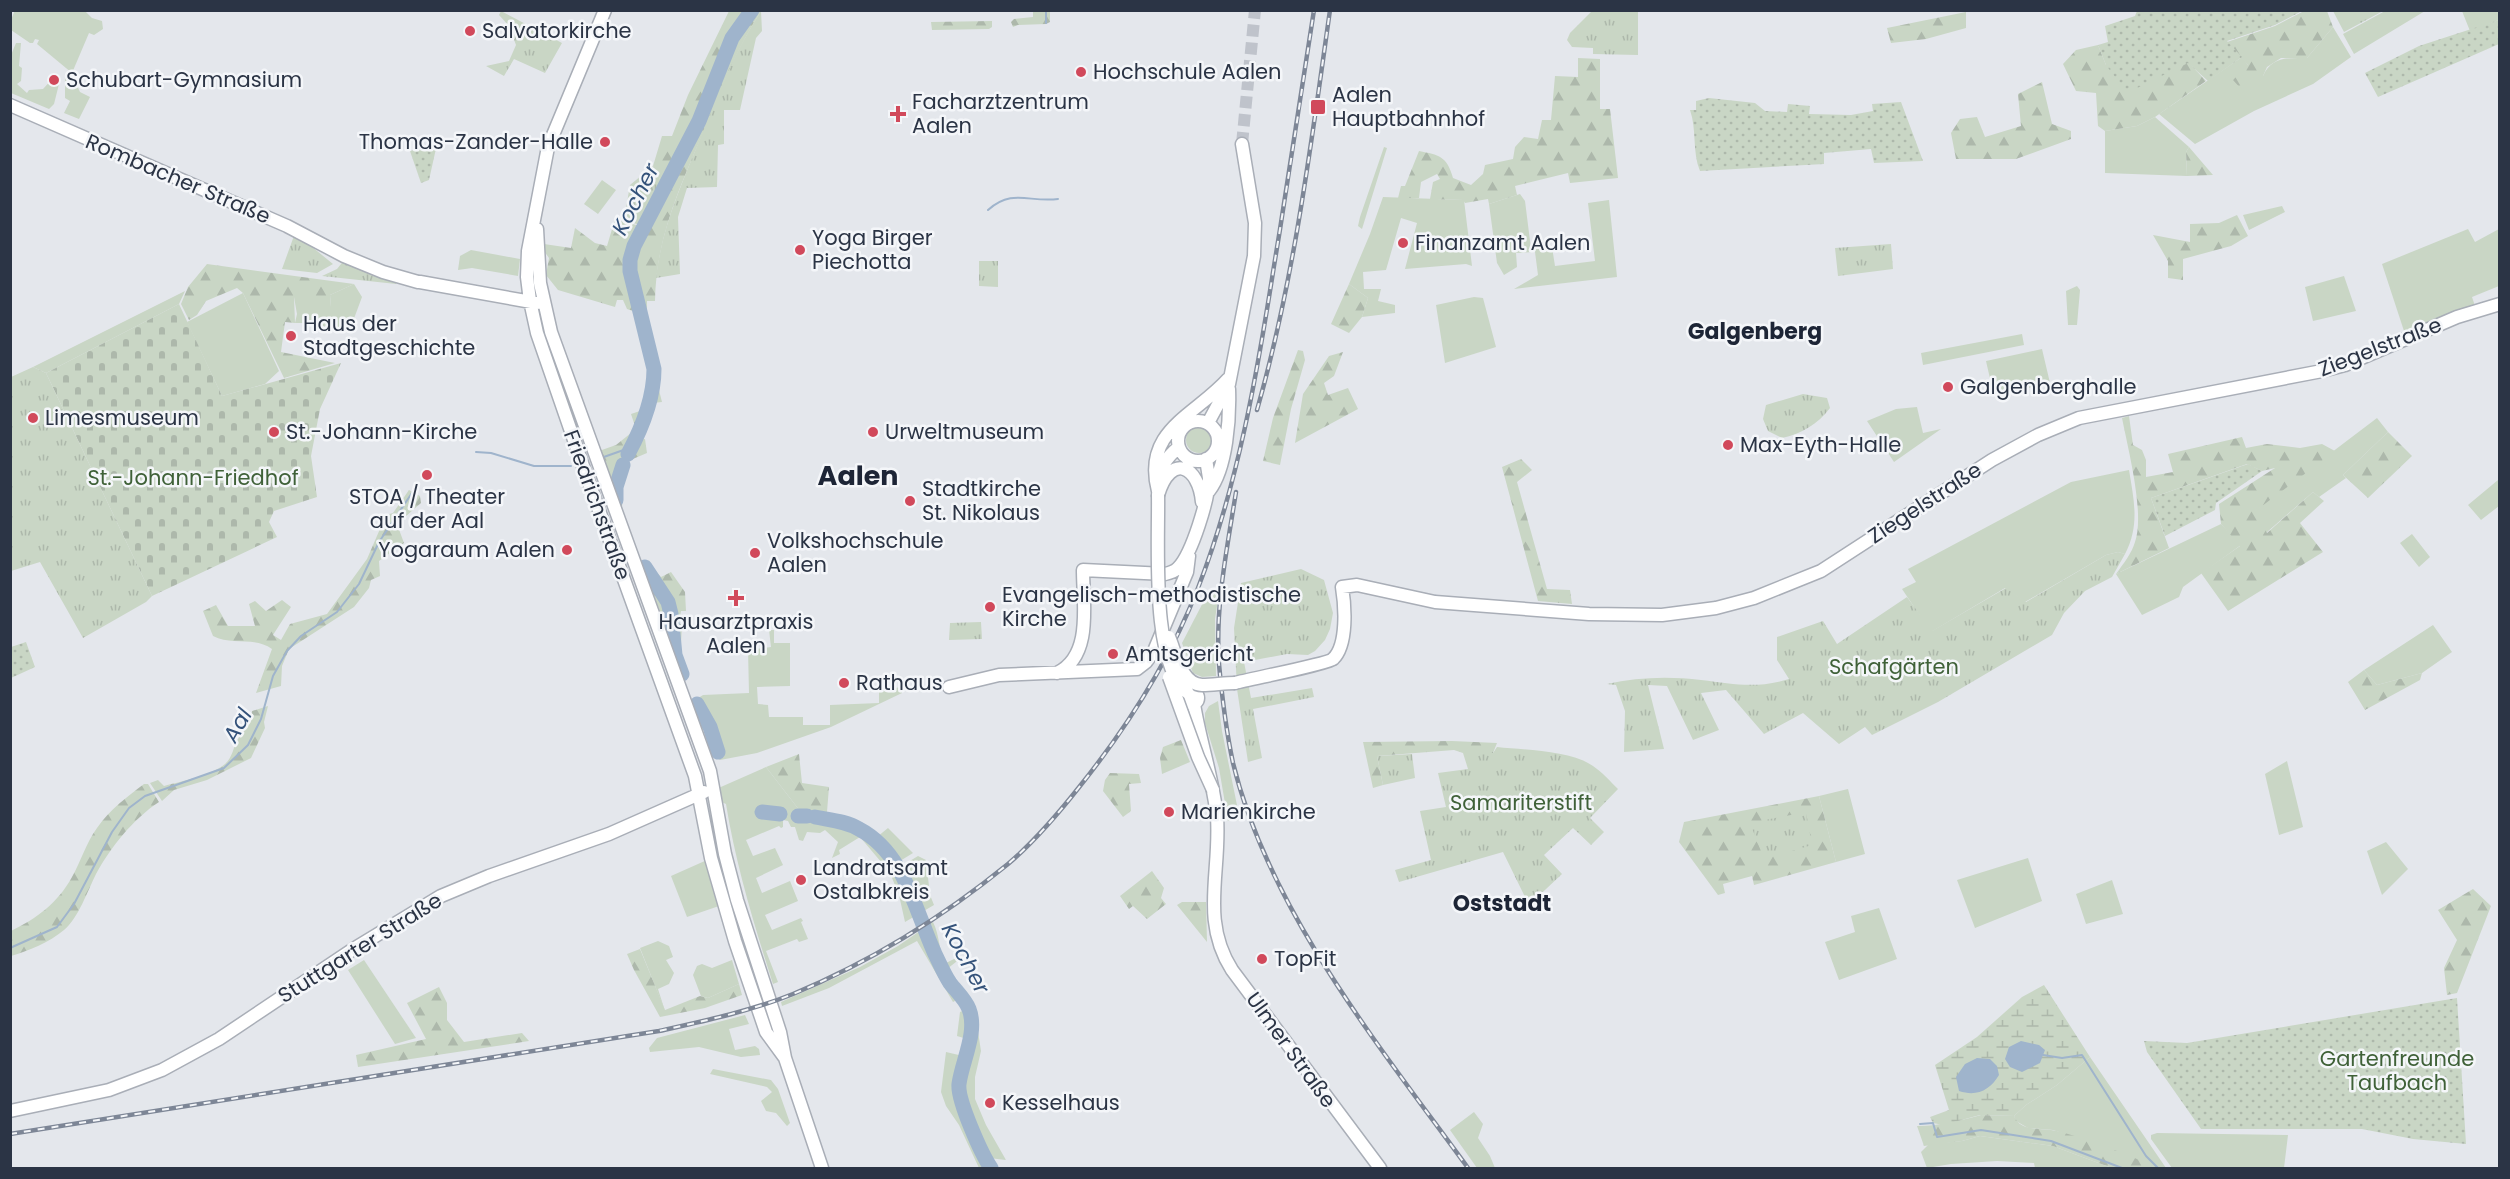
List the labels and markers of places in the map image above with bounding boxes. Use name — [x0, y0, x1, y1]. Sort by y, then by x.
place label: Salvatorkirche — [482, 16, 632, 45]
marker: Salvatorkirche — [463, 24, 477, 38]
place label: Hochschule Aalen — [1093, 57, 1282, 86]
place label: Schubart-Gymnasium — [66, 65, 302, 94]
marker: Hochschule Aalen — [1074, 65, 1088, 79]
marker: Schubart-Gymnasium — [47, 73, 61, 87]
place label: Aalen Hauptbahnhof — [1332, 80, 1485, 133]
place label: Facharztzentrum Aalen — [912, 87, 1089, 140]
marker: Aalen Hauptbahnhof — [1309, 98, 1327, 116]
marker: Facharztzentrum Aalen — [889, 105, 907, 123]
place label: Thomas-Zander-Halle — [359, 127, 593, 156]
marker: Thomas-Zander-Halle — [598, 135, 612, 149]
place label: Yoga Birger Piechotta — [812, 223, 933, 276]
place label: Finanzamt Aalen — [1415, 228, 1590, 257]
marker: Finanzamt Aalen — [1396, 236, 1410, 250]
marker: Yoga Birger Piechotta — [793, 243, 807, 257]
place label: Haus der Stadtgeschichte — [303, 309, 475, 362]
marker: Haus der Stadtgeschichte — [284, 329, 298, 343]
place label: Galgenberghalle — [1960, 372, 2137, 401]
marker: Galgenberghalle — [1941, 380, 1955, 394]
place label: Limesmuseum — [45, 403, 199, 432]
marker: Limesmuseum — [26, 411, 40, 425]
place label: St.-Johann-Kirche — [286, 417, 477, 446]
place label: Urweltmuseum — [885, 417, 1044, 446]
marker: St.-Johann-Kirche — [267, 425, 281, 439]
marker: Urweltmuseum — [866, 425, 880, 439]
place label: Max-Eyth-Halle — [1740, 430, 1901, 459]
marker: Max-Eyth-Halle — [1721, 438, 1735, 452]
marker: STOA / Theater auf der Aal — [420, 468, 434, 482]
place label: Stadtkirche St. Nikolaus — [922, 474, 1041, 527]
place label: STOA / Theater auf der Aal — [349, 482, 505, 535]
marker: Stadtkirche St. Nikolaus — [903, 494, 917, 508]
place label: Volkshochschule Aalen — [767, 526, 943, 579]
place label: Yogaraum Aalen — [378, 535, 555, 564]
marker: Yogaraum Aalen — [560, 543, 574, 557]
marker: Volkshochschule Aalen — [748, 546, 762, 560]
place label: Evangelisch-methodistische Kirche — [1002, 580, 1301, 633]
marker: Hausarztpraxis Aalen — [727, 589, 745, 607]
marker: Evangelisch-methodistische Kirche — [983, 600, 997, 614]
place label: Hausarztpraxis Aalen — [659, 607, 813, 660]
place label: Amtsgericht — [1125, 639, 1253, 668]
marker: Amtsgericht — [1106, 647, 1120, 661]
place label: Rathaus — [856, 668, 943, 697]
marker: Rathaus — [837, 676, 851, 690]
place label: Marienkirche — [1181, 797, 1316, 826]
marker: Marienkirche — [1162, 805, 1176, 819]
place label: Landratsamt Ostalbkreis — [813, 853, 948, 906]
marker: Landratsamt Ostalbkreis — [794, 873, 808, 887]
place label: TopFit — [1274, 944, 1336, 973]
marker: TopFit — [1255, 952, 1269, 966]
place label: Kesselhaus — [1002, 1088, 1120, 1117]
marker: Kesselhaus — [983, 1096, 997, 1110]

